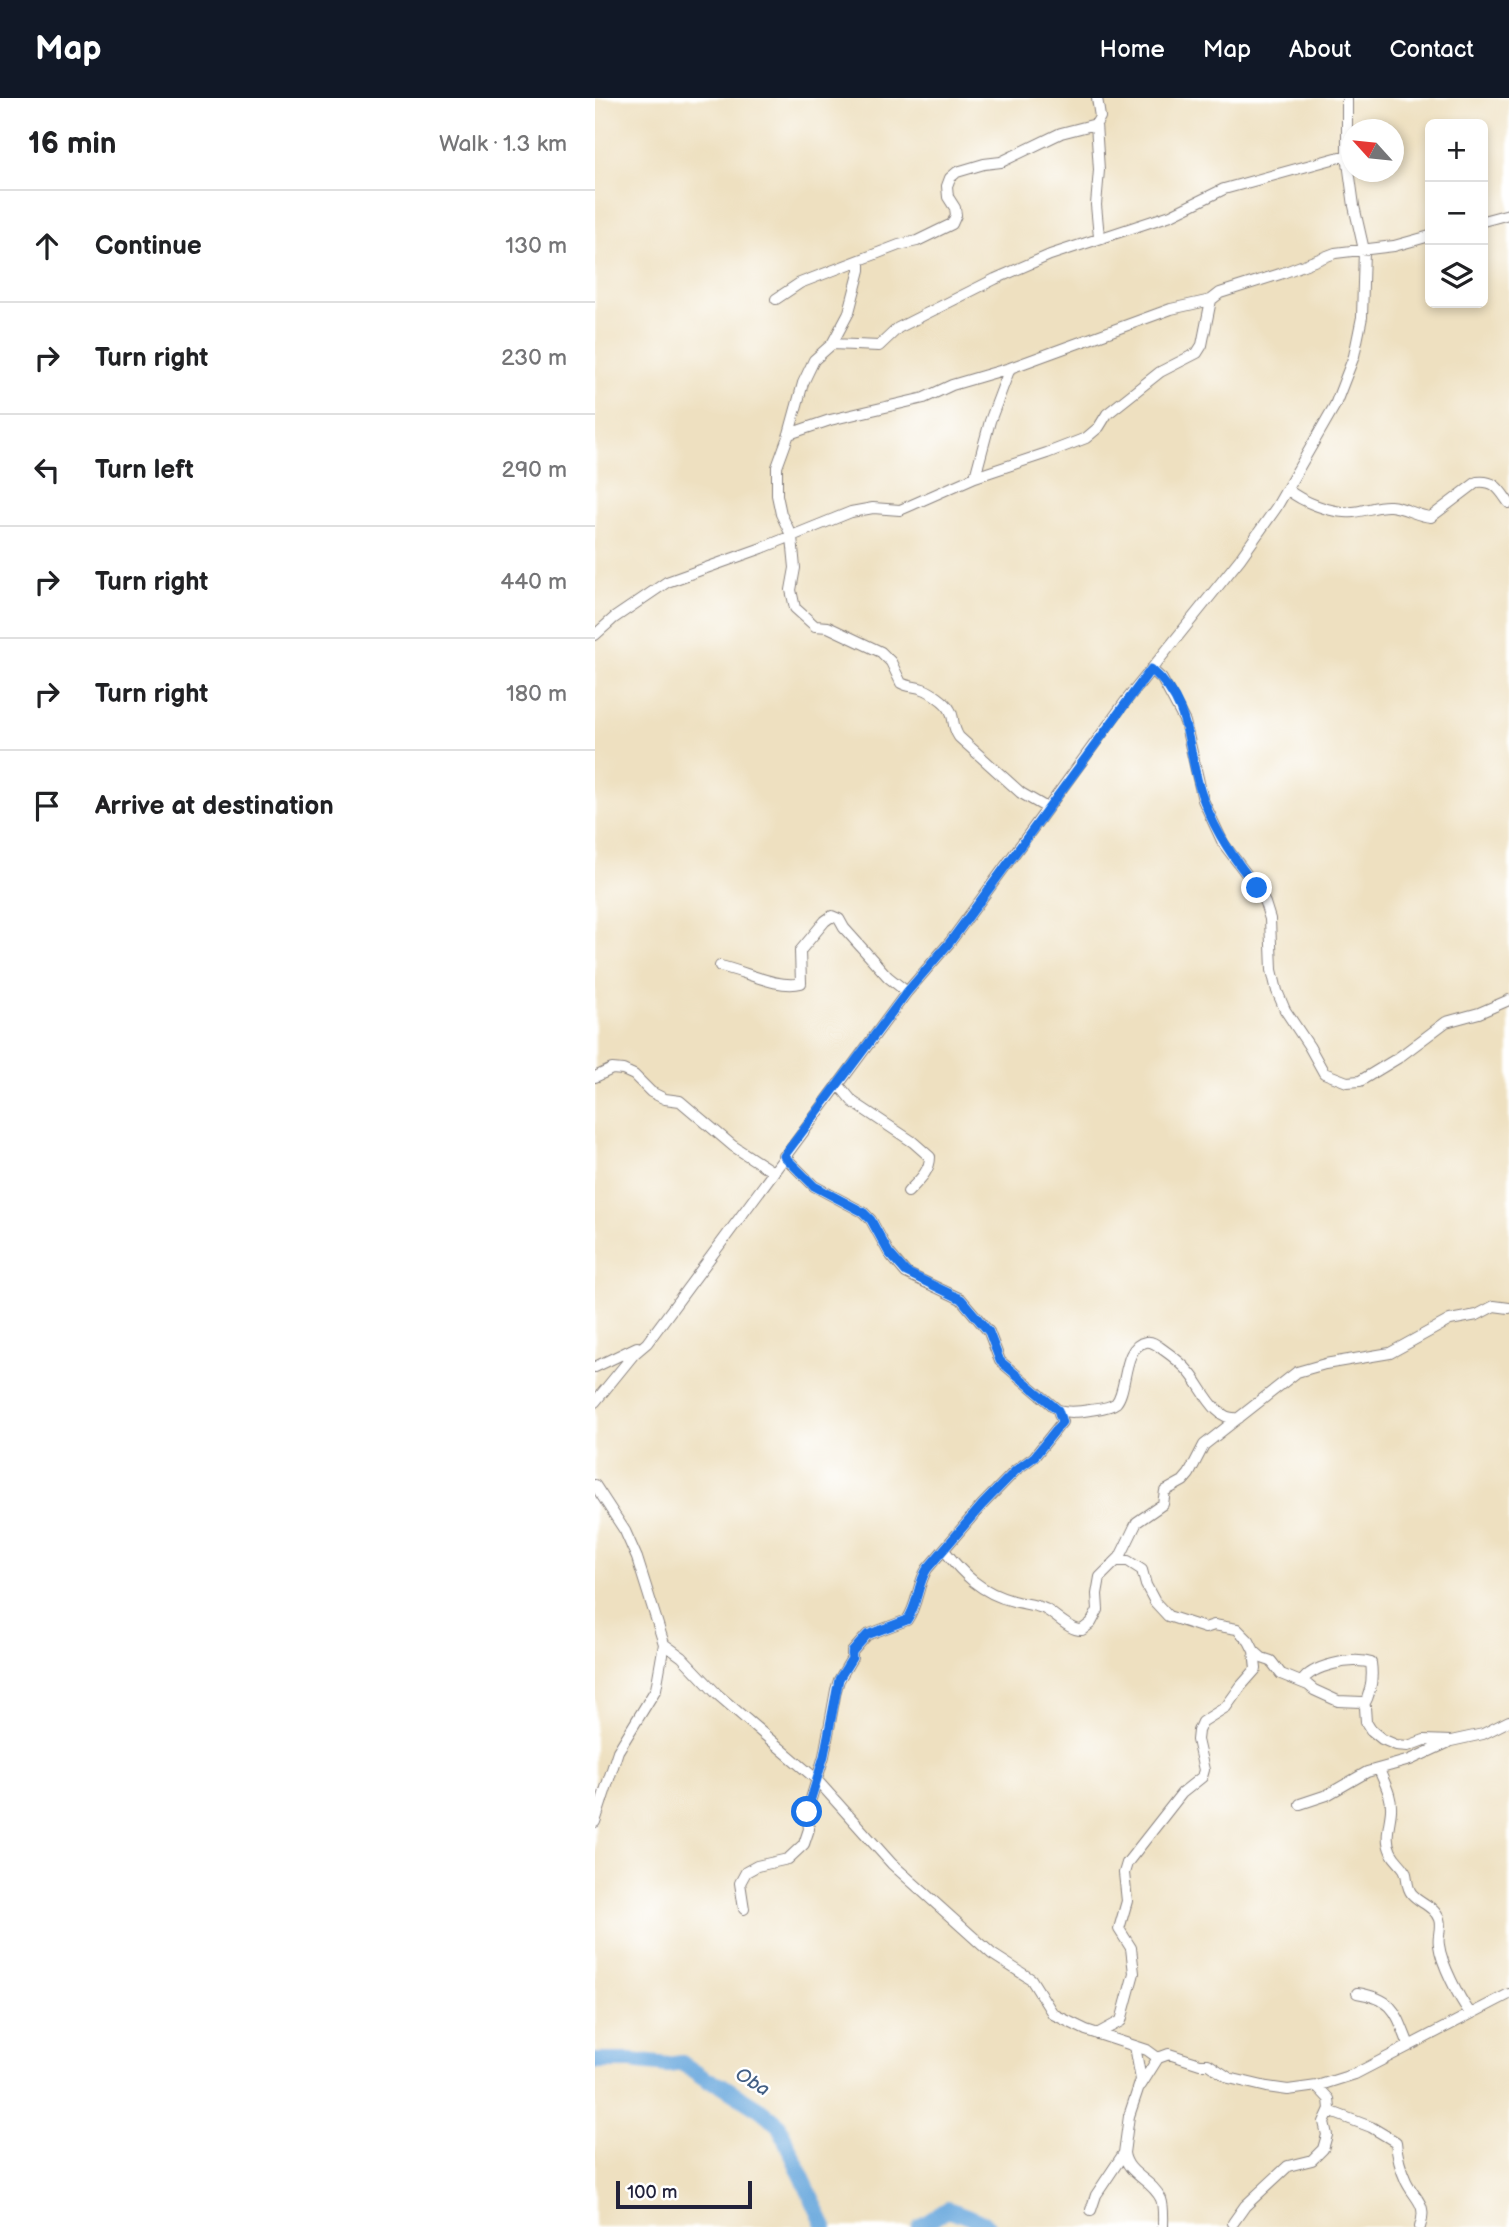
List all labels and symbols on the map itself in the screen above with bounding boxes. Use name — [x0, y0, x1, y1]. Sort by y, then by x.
north arrow — [1341, 119, 1404, 182]
route end — [1241, 872, 1272, 903]
route start — [791, 1796, 822, 1827]
water label: Oba — [731, 2063, 774, 2102]
scale bar — [616, 2178, 753, 2210]

